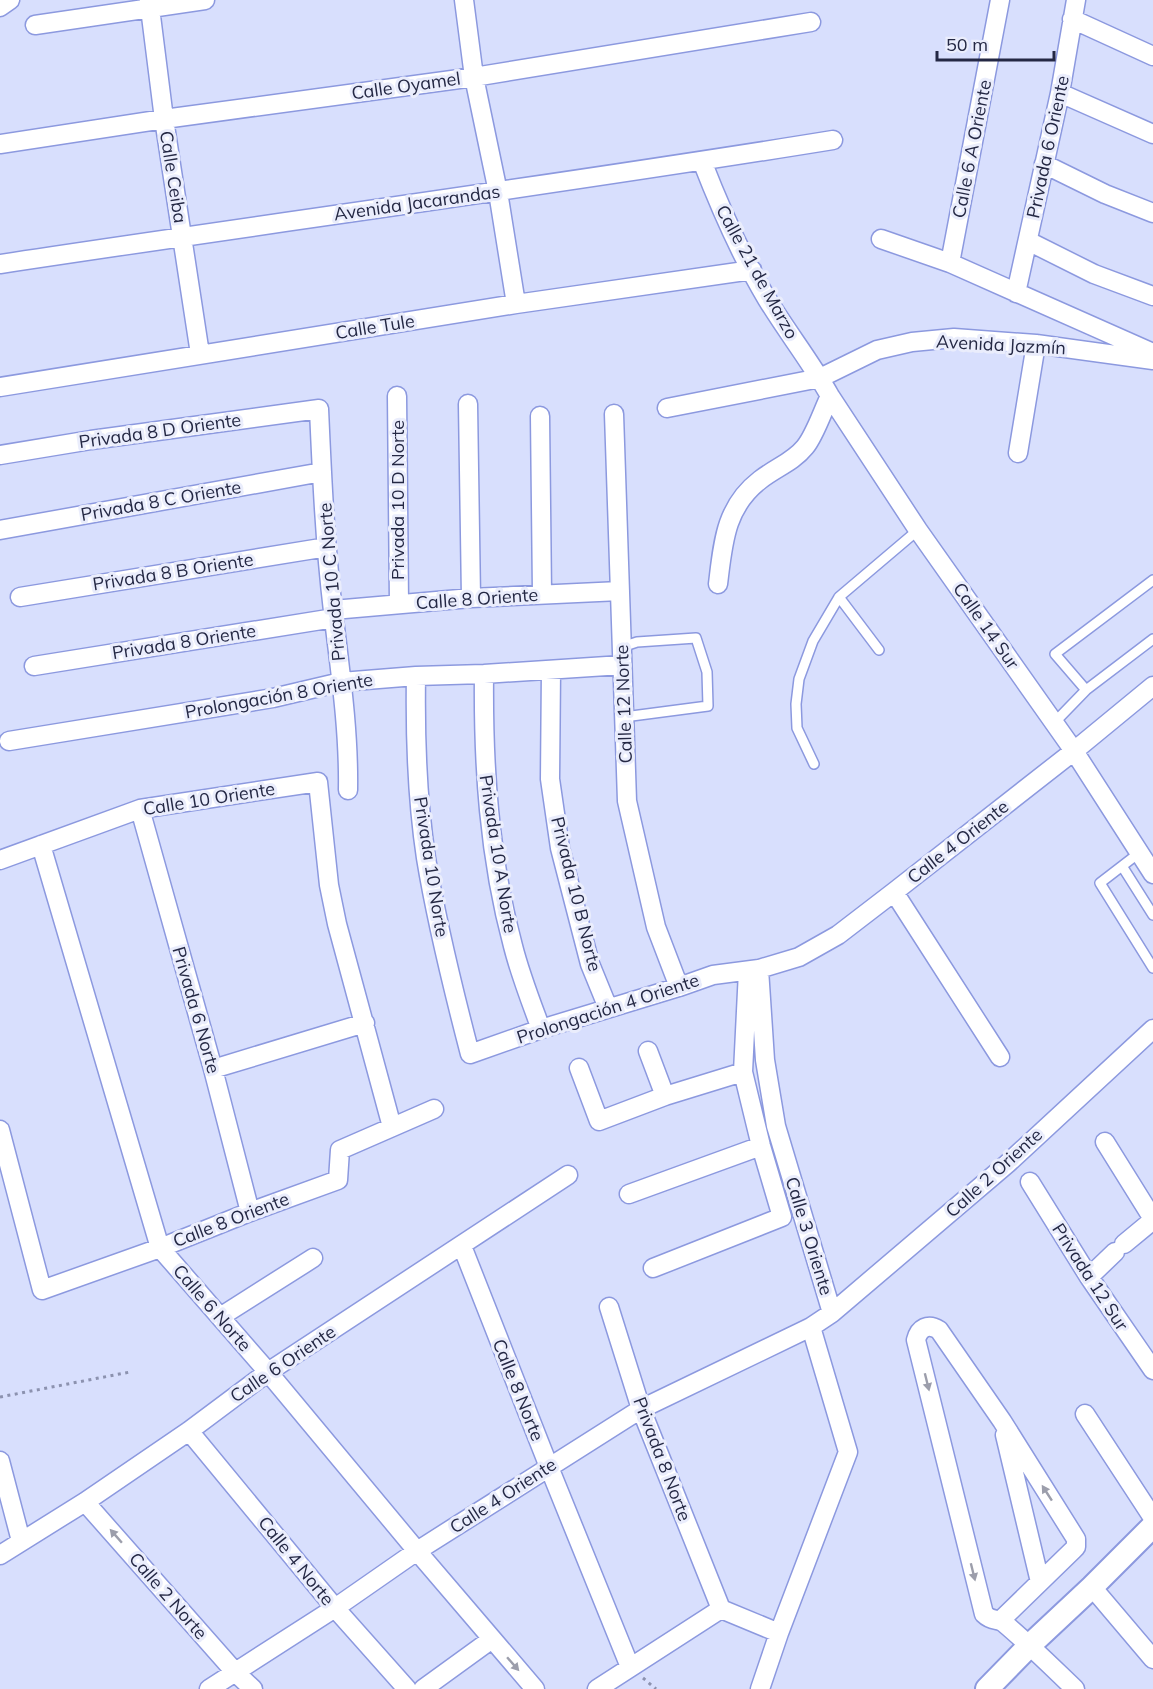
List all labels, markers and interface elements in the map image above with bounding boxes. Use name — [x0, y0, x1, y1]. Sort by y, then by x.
scale bar — [937, 24, 1054, 62]
text: 50 m — [946, 33, 988, 56]
street label: Calle Oyamel — [350, 66, 462, 105]
street label: Privada 6 Oriente — [1021, 73, 1074, 220]
street label: Calle 6 A Oriente — [947, 78, 996, 220]
street label: Calle Ceiba — [155, 129, 192, 225]
street label: Avenida Jacarandas — [332, 179, 502, 226]
street label: Calle 21 de Marzo — [711, 201, 804, 343]
street label: Calle Tule — [334, 309, 416, 344]
street label: Avenida Jazmín — [936, 330, 1066, 359]
street label: Privada 8 D Oriente — [77, 408, 243, 453]
street label: Privada 10 D Norte — [386, 420, 409, 580]
street label: Privada 8 C Oriente — [79, 475, 243, 526]
street label: Privada 10 C Norte — [313, 502, 350, 662]
street label: Privada 8 B Oriente — [91, 547, 255, 596]
street label: Calle 14 Sur — [948, 578, 1025, 674]
street label: Calle 8 Oriente — [415, 583, 539, 614]
street label: Privada 8 Oriente — [110, 619, 258, 664]
street label: Calle 12 Norte — [610, 644, 637, 764]
street label: Prolongación 8 Oriente — [183, 668, 375, 723]
street label: Privada 10 A Norte — [475, 773, 522, 935]
street label: Calle 10 Oriente — [141, 777, 277, 820]
street label: Privada 10 Norte — [409, 795, 454, 939]
street label: Calle 4 Oriente — [902, 795, 1013, 888]
street label: Privada 10 B Norte — [546, 814, 607, 974]
street label: Privada 6 Norte — [167, 944, 226, 1076]
street label: Prolongación 4 Oriente — [514, 968, 702, 1049]
street label: Calle 2 Oriente — [940, 1123, 1047, 1222]
street label: Calle 3 Oriente — [781, 1174, 838, 1298]
street label: Calle 8 Oriente — [170, 1187, 292, 1252]
street label: Privada 12 Sur — [1047, 1219, 1134, 1335]
street label: Calle 6 Norte — [168, 1259, 257, 1356]
street label: Calle 6 Oriente — [226, 1320, 340, 1407]
street label: Calle 8 Norte — [488, 1335, 549, 1444]
one-way arrow — [922, 1373, 932, 1392]
street label: Privada 8 Norte — [628, 1394, 697, 1524]
street label: Calle 4 Oriente — [445, 1453, 560, 1539]
one-way arrow — [1042, 1485, 1053, 1501]
street label: Calle 4 Norte — [253, 1511, 339, 1610]
one-way arrow — [109, 1528, 122, 1544]
street label: Calle 2 Norte — [124, 1547, 213, 1644]
one-way arrow — [969, 1562, 979, 1581]
one-way arrow — [507, 1656, 520, 1672]

